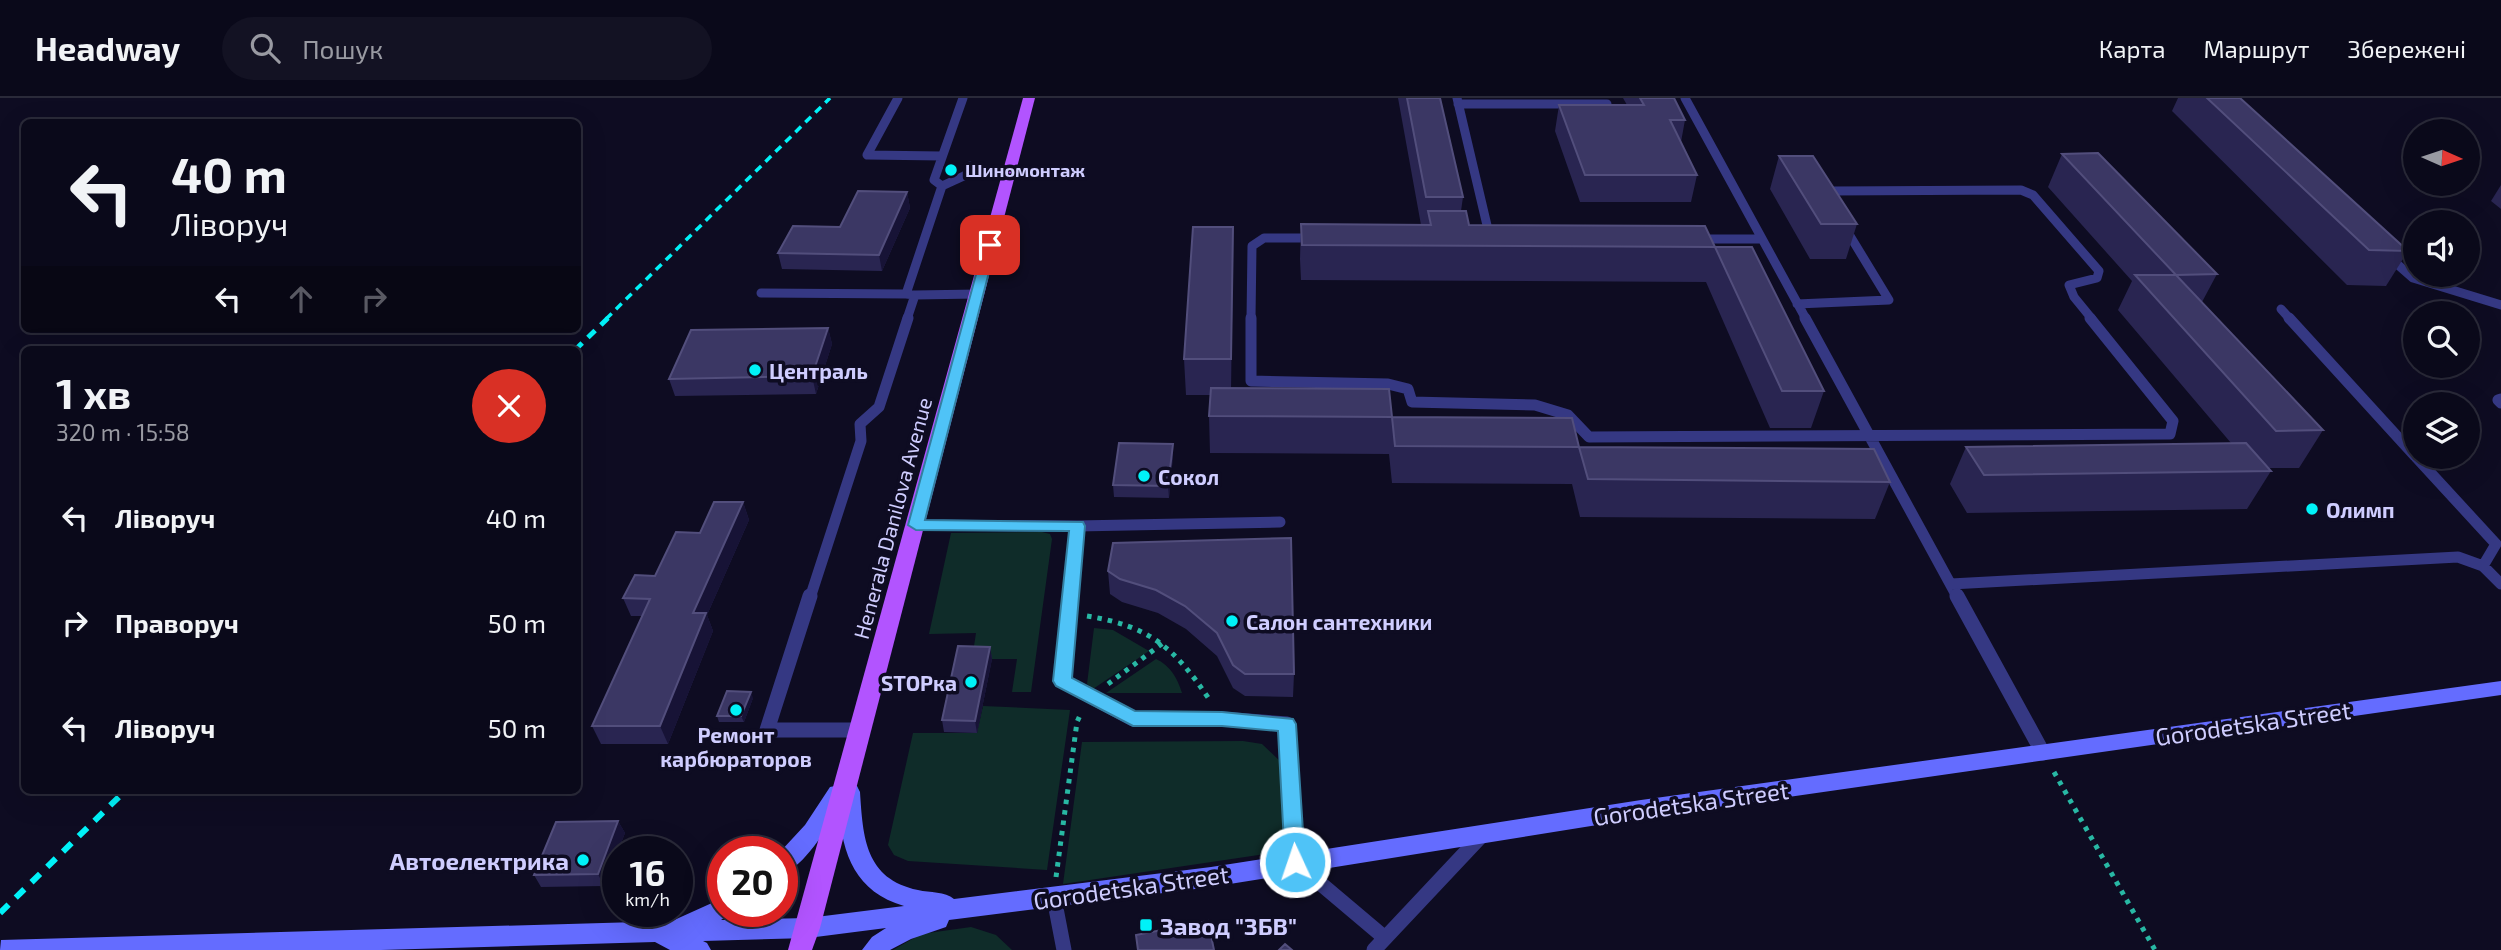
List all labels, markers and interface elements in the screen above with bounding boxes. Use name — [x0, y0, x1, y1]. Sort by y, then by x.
search box — [222, 17, 712, 80]
text: Headway — [35, 28, 180, 68]
icon: search — [246, 29, 284, 67]
text: Пошук — [302, 33, 383, 64]
text: Карта — [2099, 34, 2165, 63]
text: Маршрут — [2203, 34, 2309, 63]
text: Збережені — [2347, 34, 2466, 63]
north arrow — [2403, 119, 2480, 196]
map controls — [2403, 119, 2480, 469]
text: 40 m — [171, 144, 287, 203]
icon: left — [56, 147, 147, 238]
place label: Шиномонтаж — [965, 159, 1085, 181]
marker: Шиномонтаж — [943, 162, 959, 178]
text: Ліворуч — [171, 204, 288, 242]
button: sound — [2403, 210, 2480, 287]
pin — [960, 215, 1020, 275]
icon: arrive — [971, 226, 1009, 264]
icon: left — [209, 280, 247, 318]
icon: ahead — [282, 280, 320, 318]
icon: right — [355, 280, 393, 318]
button: search — [2403, 301, 2480, 378]
place label: Централь — [769, 358, 868, 383]
marker: Централь — [747, 362, 763, 378]
text: 1 хв — [56, 367, 131, 417]
button: close — [472, 369, 546, 443]
button: layers — [2403, 392, 2480, 469]
street label: Henerala Danilova Avenue — [848, 394, 936, 642]
text: 320 m · 15:58 — [56, 418, 190, 446]
place label: Сокол — [1158, 464, 1219, 489]
marker: Сокол — [1136, 468, 1152, 484]
place label: Олимп — [2326, 497, 2395, 522]
icon: left — [56, 499, 94, 537]
marker: Олимп — [2304, 501, 2320, 517]
text: Ліворуч — [115, 502, 215, 533]
text: 40 m — [486, 502, 546, 533]
icon: right — [56, 604, 94, 642]
text: Праворуч — [115, 607, 239, 638]
text: 50 m — [488, 607, 546, 638]
place label: Салон сантехники — [1246, 609, 1432, 634]
marker: Салон сантехники — [1224, 613, 1240, 629]
place label: STOPка — [881, 670, 957, 695]
marker: STOPка — [963, 674, 979, 690]
street label: Gorodetska Street — [2153, 695, 2353, 751]
marker: Ремонт карбюраторов — [728, 702, 744, 718]
icon: left — [56, 709, 94, 747]
text: Ліворуч — [115, 712, 215, 743]
text: 50 m — [488, 712, 546, 743]
place label: Ремонт карбюраторов — [660, 722, 812, 771]
street label: Gorodetska Street — [1591, 775, 1791, 831]
position arrow — [1258, 825, 1332, 899]
speed limit sign: 20 — [707, 836, 798, 927]
place label: Автоелектрика — [390, 846, 569, 875]
text: 16 — [630, 851, 665, 893]
marker: Автоелектрика — [575, 852, 591, 868]
street label: Gorodetska Street — [1031, 859, 1231, 915]
text: km/h — [625, 888, 670, 910]
place label: Завод "ЗБВ" — [1160, 911, 1297, 940]
marker: Завод "ЗБВ" — [1138, 917, 1154, 933]

